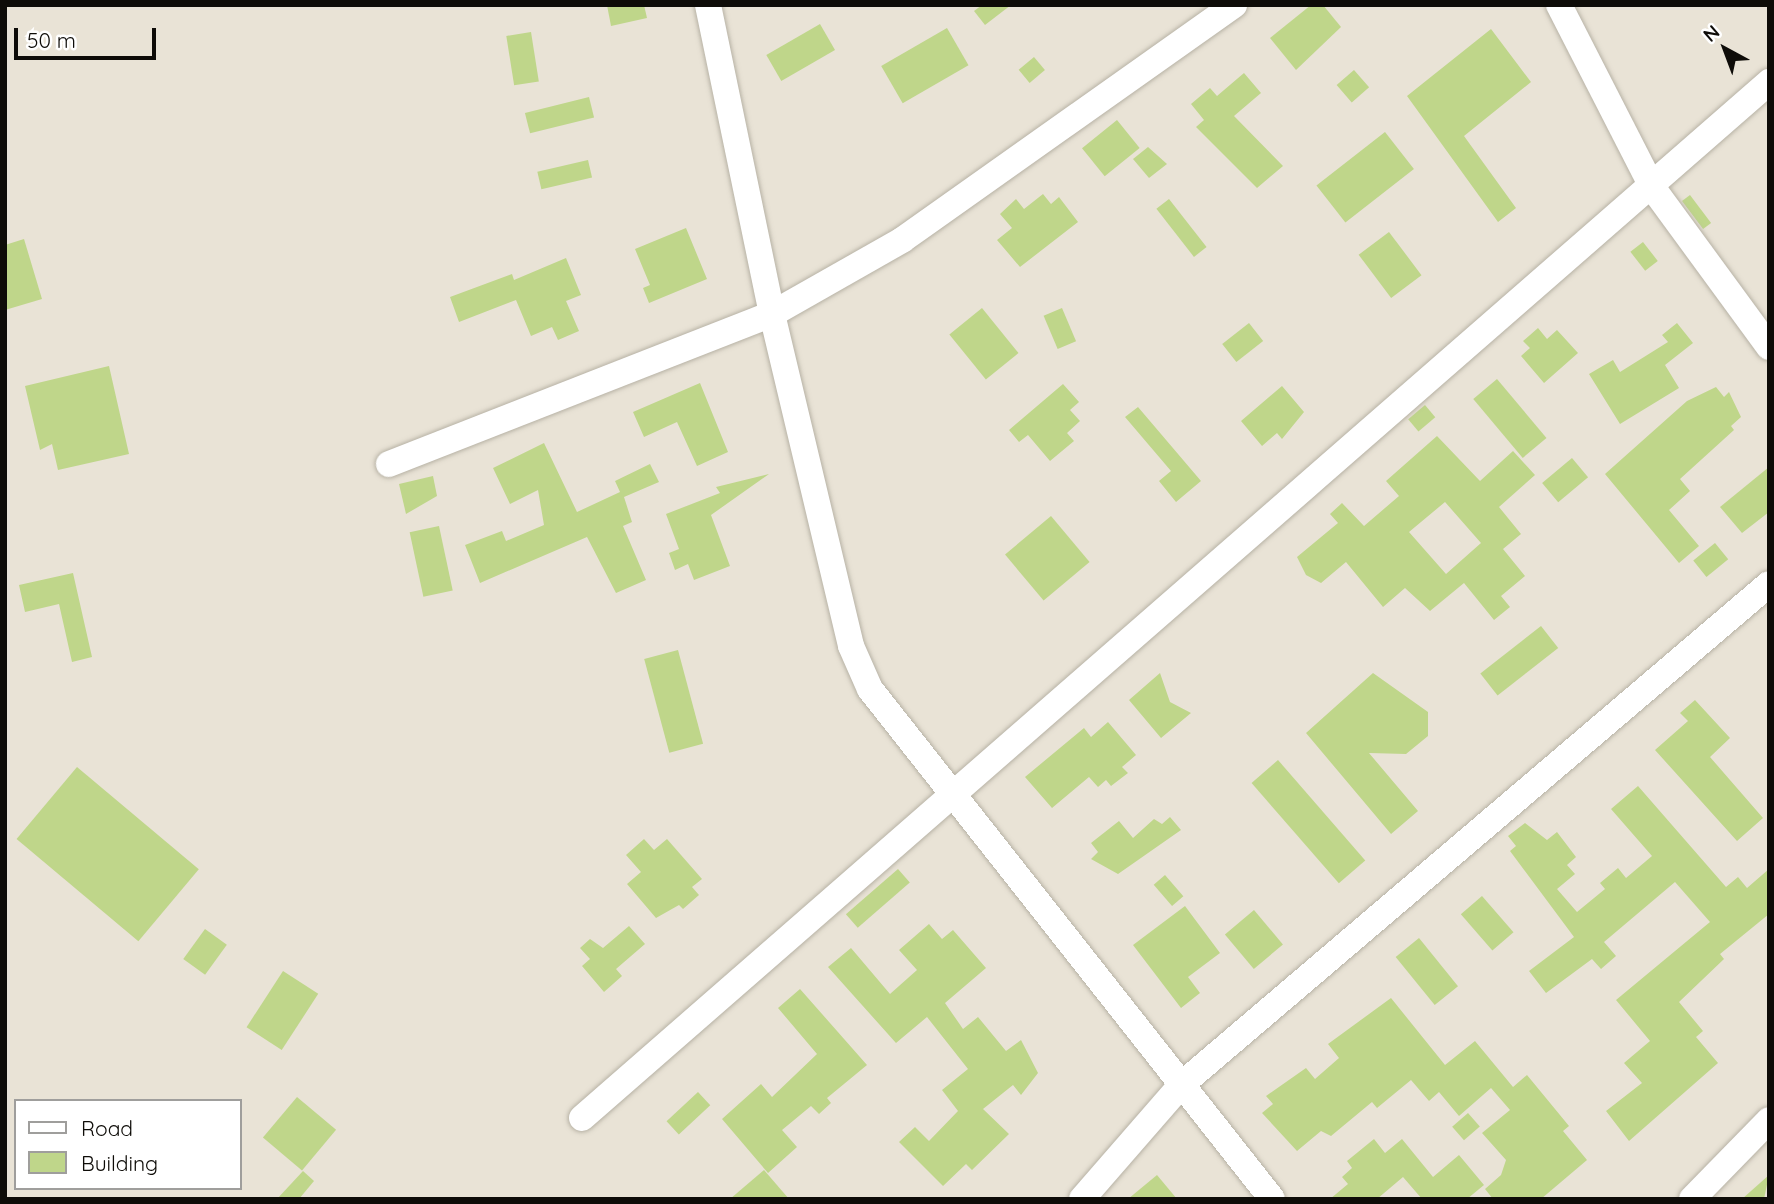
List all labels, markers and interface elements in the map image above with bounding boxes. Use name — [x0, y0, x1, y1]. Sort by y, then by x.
scale bar — [18, 14, 159, 58]
north arrow — [1690, 14, 1760, 84]
text: N — [1698, 20, 1724, 47]
text: 50 m — [27, 27, 76, 53]
legend — [14, 1099, 242, 1190]
text: Road — [81, 1115, 133, 1141]
text: Building — [81, 1150, 158, 1176]

